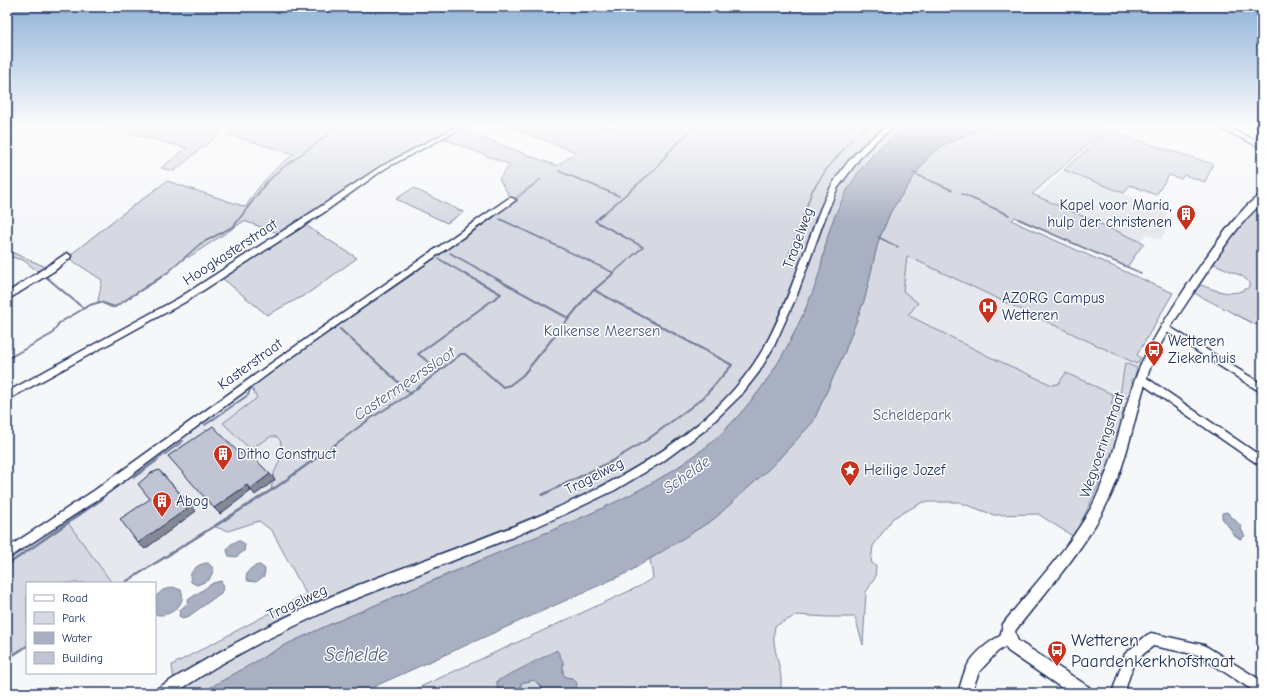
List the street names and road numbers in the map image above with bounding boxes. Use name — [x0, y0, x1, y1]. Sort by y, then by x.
street label: Tragelweg — [779, 205, 817, 271]
street label: Hoogkasterstraat — [179, 214, 281, 289]
street label: Kasterstraat — [214, 334, 286, 394]
street label: Wegvoeringstraat — [1076, 389, 1129, 500]
street label: Tragelweg — [561, 453, 627, 499]
street label: Tragelweg — [264, 580, 330, 624]

